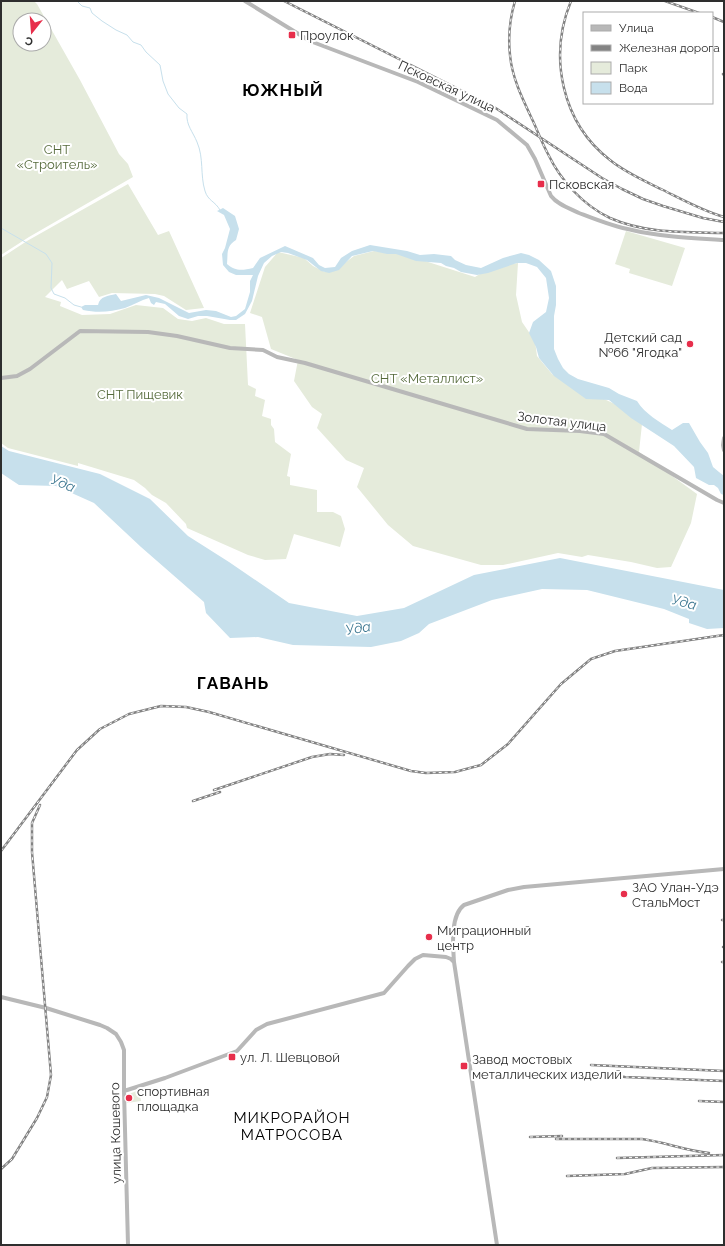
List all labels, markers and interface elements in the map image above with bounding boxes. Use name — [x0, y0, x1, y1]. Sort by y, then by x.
north arrow — [12, 12, 52, 52]
legend — [583, 12, 713, 104]
text: Улица — [619, 21, 654, 35]
place label: Проулок — [300, 28, 354, 43]
marker: Проулок — [287, 30, 297, 40]
text: С — [23, 34, 35, 48]
text: Железная дорога — [619, 41, 720, 55]
street label: Псковская улица — [396, 57, 498, 115]
text: Парк — [619, 61, 648, 75]
district label: ЮЖНЫЙ — [242, 80, 324, 100]
text: Вода — [619, 81, 648, 95]
park label: СНТ «Строитель» — [16, 142, 98, 172]
place label: Псковская — [549, 177, 614, 192]
marker: Псковская — [536, 179, 546, 189]
place label: Детский сад №66 "Ягодка" — [598, 330, 682, 360]
marker: Детский сад №66 "Ягодка" — [685, 339, 695, 349]
park label: СНТ «Металлист» — [371, 371, 483, 386]
park label: СНТ Пищевик — [97, 387, 183, 402]
street label: Золотая улица — [517, 409, 607, 434]
water label: Уда — [48, 471, 78, 495]
water label: Уда — [670, 591, 698, 613]
water label: Уда — [344, 618, 372, 638]
district label: ГАВАНЬ — [197, 673, 269, 693]
place label: ЗАО Улан-Удэ СтальМост — [632, 880, 719, 910]
marker: ЗАО Улан-Удэ СтальМост — [619, 889, 629, 899]
place label: Миграционный центр — [437, 923, 531, 953]
marker: Миграционный центр — [424, 932, 434, 942]
place label: ул. Л. Шевцовой — [240, 1050, 340, 1065]
marker: ул. Л. Шевцовой — [227, 1052, 237, 1062]
place label: Завод мостовых металлических изделий — [472, 1052, 622, 1082]
marker: Завод мостовых металлических изделий — [459, 1061, 469, 1071]
street label: улица Кошевого — [107, 1082, 124, 1184]
place label: спортивная площадка — [137, 1084, 210, 1114]
marker: спортивная площадка — [124, 1093, 134, 1103]
district label: МИКРОРАЙОН МАТРОСОВА — [233, 1109, 351, 1144]

